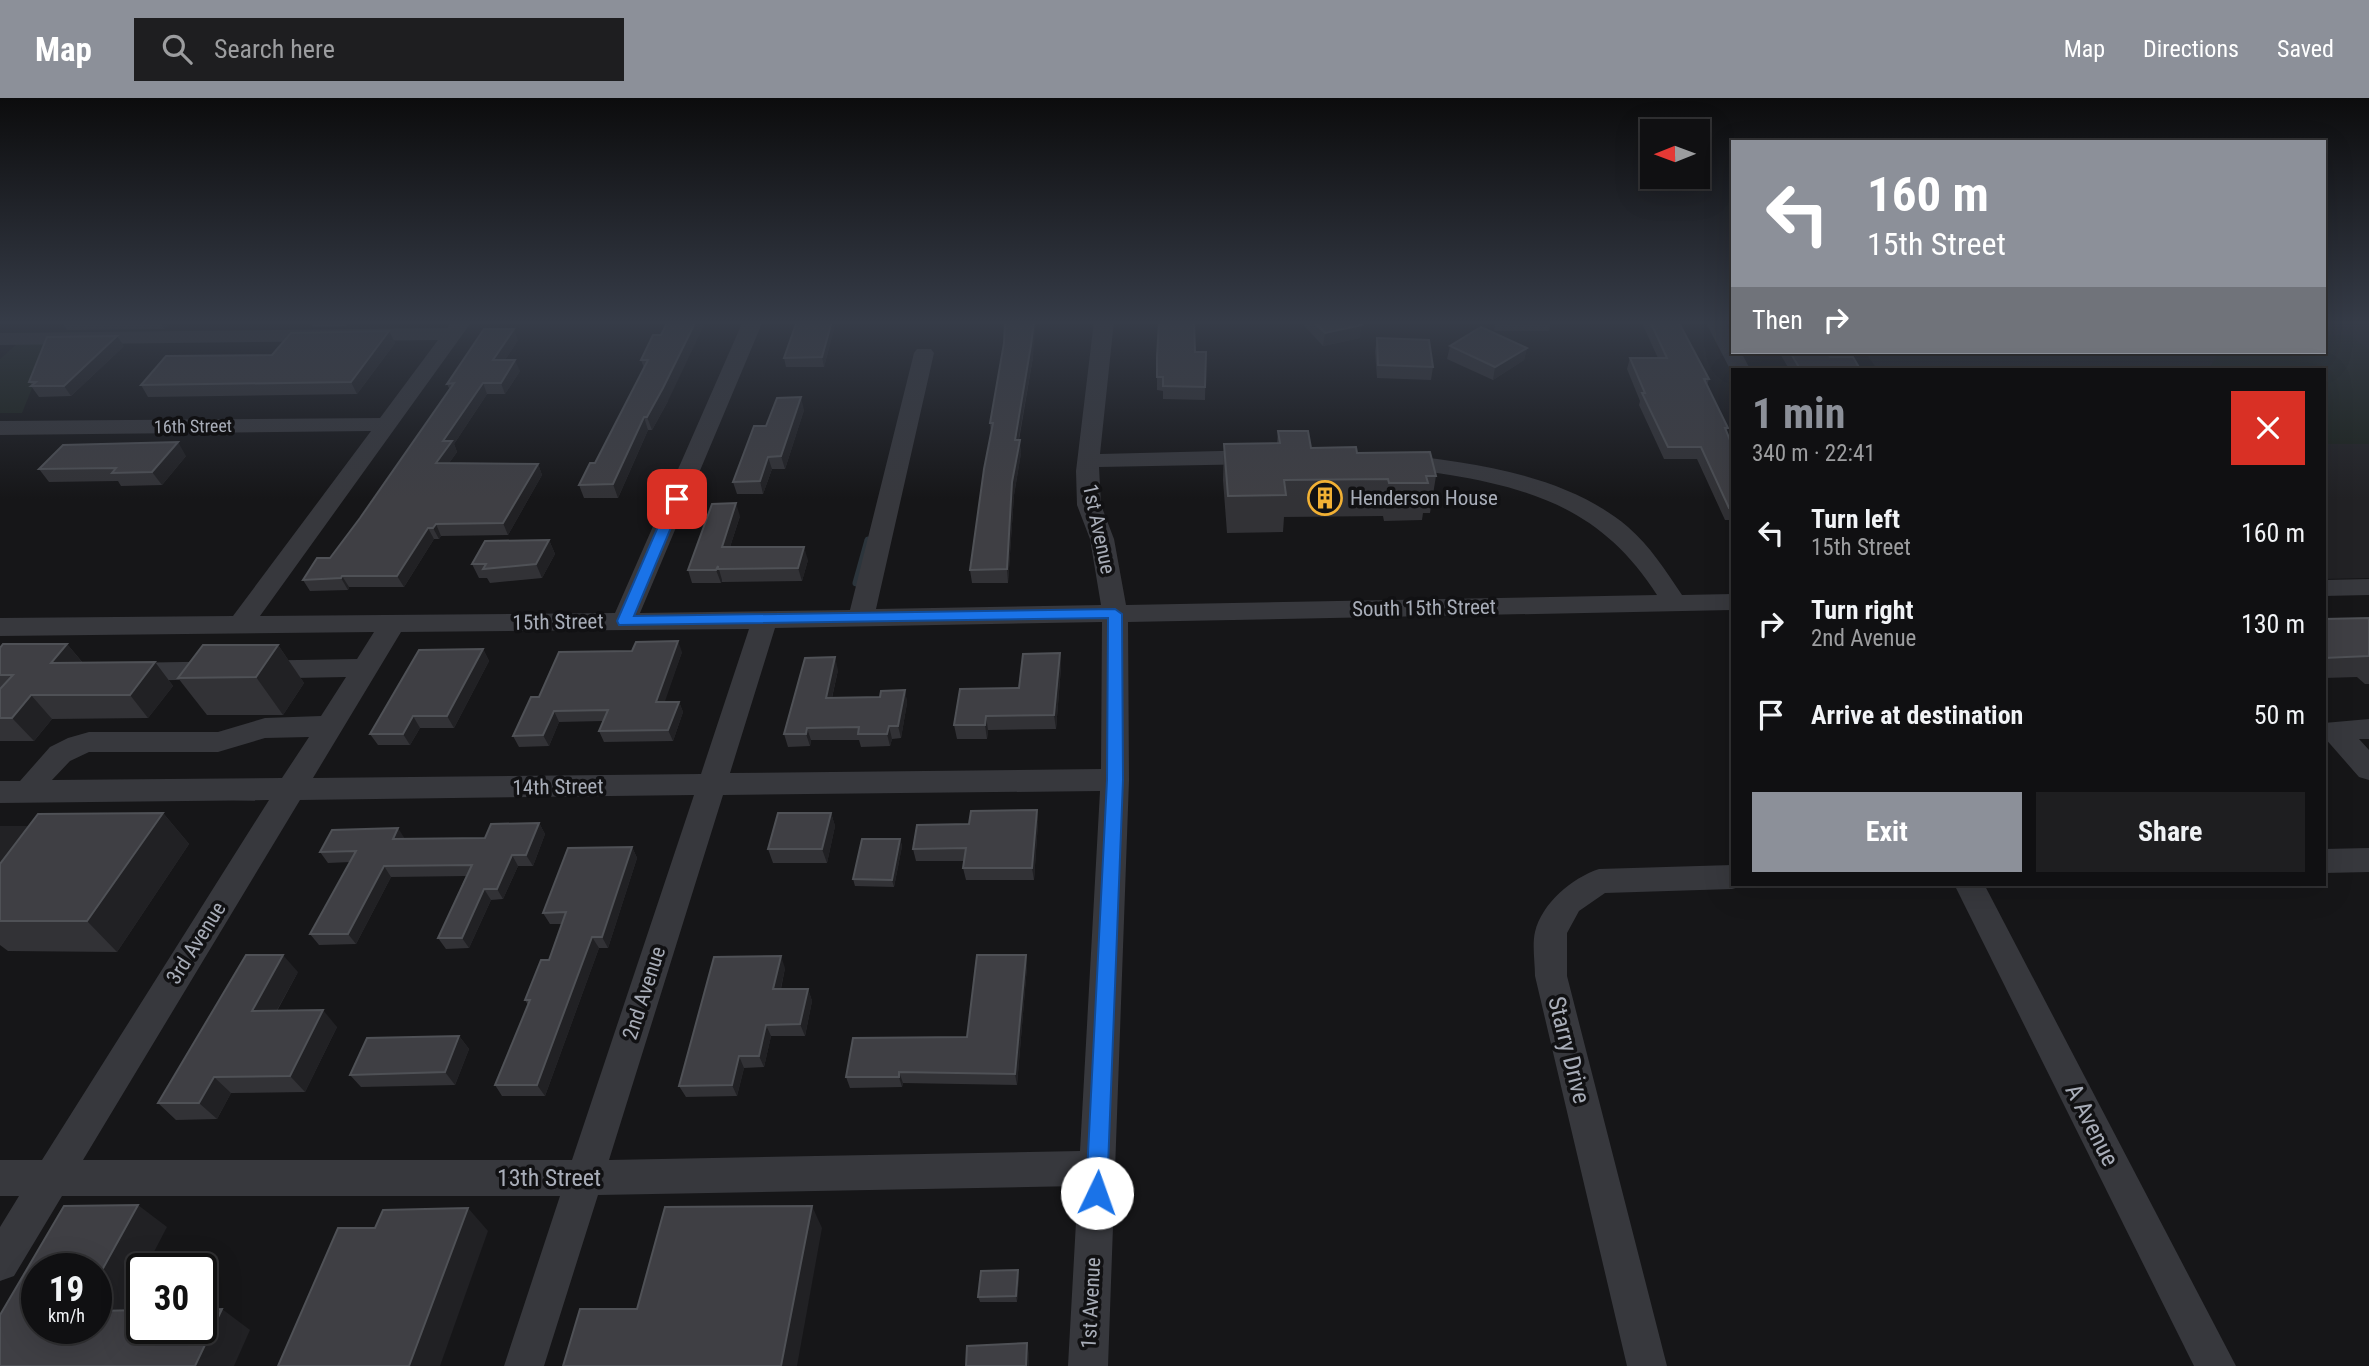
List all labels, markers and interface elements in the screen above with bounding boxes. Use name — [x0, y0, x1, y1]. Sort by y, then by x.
search box — [134, 18, 624, 81]
text: Map — [35, 30, 92, 69]
icon: search — [158, 30, 196, 68]
text: Search here — [214, 34, 335, 64]
text: Map — [2064, 35, 2105, 63]
text: Directions — [2143, 35, 2239, 63]
text: Saved — [2277, 35, 2334, 63]
north arrow — [1640, 119, 1710, 189]
map controls — [1640, 119, 1710, 189]
text: 160 m — [1867, 166, 1989, 223]
icon: left — [1752, 168, 1843, 259]
text: 15th Street — [1867, 225, 2006, 263]
icon: right — [1817, 301, 1855, 339]
text: Then — [1752, 305, 1803, 335]
text: 1 min — [1752, 389, 1845, 438]
button: close — [2231, 391, 2305, 465]
street label: 16th Street — [154, 415, 232, 437]
text: 340 m · 22:41 — [1752, 440, 1876, 467]
pin — [647, 469, 707, 529]
building icon: Henderson House — [1306, 479, 1344, 517]
icon: arrive — [658, 480, 696, 518]
street label: 1st Avenue — [1078, 482, 1120, 576]
place label: Henderson House — [1350, 486, 1498, 510]
text: Turn left — [1811, 504, 1900, 534]
icon: left — [1752, 514, 1790, 552]
text: 160 m — [2241, 518, 2305, 548]
text: 15th Street — [1811, 534, 1911, 561]
street label: South 15th Street — [1352, 595, 1496, 621]
text: Turn right — [1811, 595, 1913, 625]
icon: right — [1752, 605, 1790, 643]
street label: 15th Street — [512, 609, 604, 635]
text: 130 m — [2241, 609, 2305, 639]
text: 2nd Avenue — [1811, 625, 1916, 652]
icon: arrive — [1752, 696, 1790, 734]
text: Arrive at destination — [1811, 700, 2023, 730]
text: 50 m — [2254, 700, 2305, 730]
street label: 14th Street — [512, 774, 604, 800]
button: Exit — [1752, 792, 2022, 872]
button: Share — [2036, 792, 2305, 872]
street label: 3rd Avenue — [161, 897, 231, 988]
street label: 2nd Avenue — [618, 943, 670, 1042]
street label: Starry Drive — [1542, 994, 1596, 1106]
street label: A Avenue — [2059, 1079, 2125, 1171]
position arrow — [1060, 1156, 1134, 1230]
street label: 13th Street — [497, 1164, 601, 1192]
speed limit sign: 30 — [126, 1253, 217, 1344]
street label: 1st Avenue — [1077, 1257, 1105, 1349]
text: 19 — [49, 1269, 84, 1310]
text: km/h — [48, 1305, 85, 1326]

